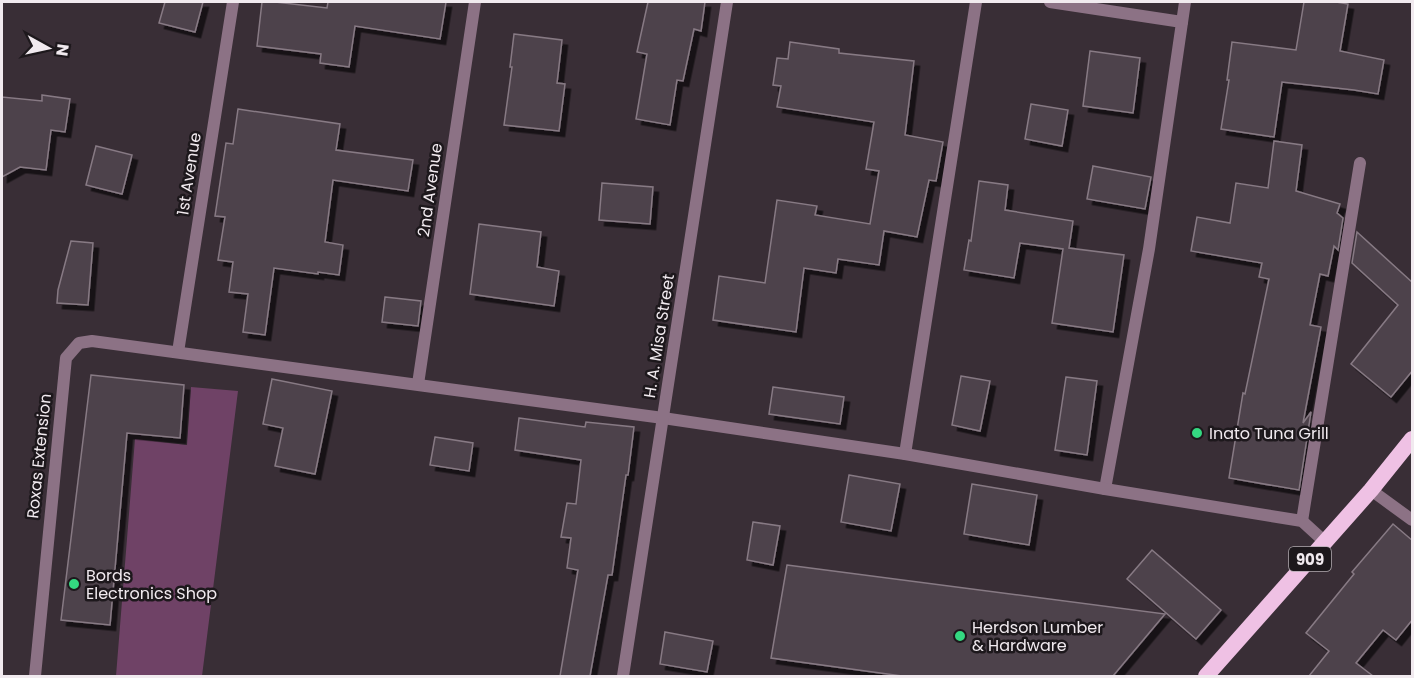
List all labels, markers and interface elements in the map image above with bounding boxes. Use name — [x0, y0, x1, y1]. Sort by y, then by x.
north arrow — [18, 18, 78, 78]
text: N — [50, 42, 75, 58]
street label: 1st Avenue — [171, 131, 207, 217]
street label: 2nd Avenue — [412, 141, 448, 238]
street label: H. A. Misa Street — [638, 272, 680, 400]
street label: Roxas Extension — [21, 392, 57, 520]
place label: Inato Tuna Grill — [1209, 422, 1329, 445]
marker: Inato Tuna Grill — [1190, 426, 1204, 440]
road number: 909 — [1289, 547, 1331, 571]
place label: Bords Electronics Shop — [86, 564, 217, 605]
marker: Bords Electronics Shop — [67, 577, 81, 591]
place label: Herdson Lumber & Hardware — [972, 616, 1103, 657]
marker: Herdson Lumber & Hardware — [953, 629, 967, 643]

